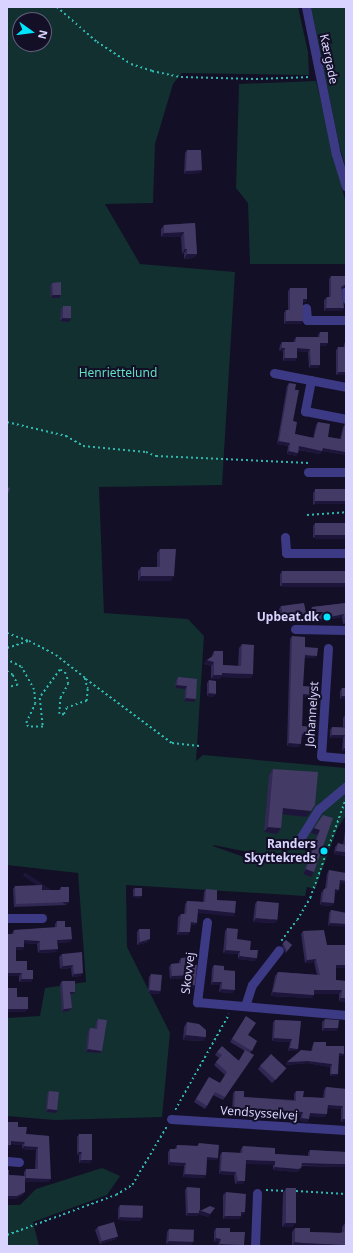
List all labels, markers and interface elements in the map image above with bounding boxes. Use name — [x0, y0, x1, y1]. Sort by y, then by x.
north arrow — [12, 12, 52, 52]
text: N — [35, 29, 52, 41]
street label: Kærgade — [317, 33, 341, 85]
park label: Henriettelund — [79, 366, 157, 380]
place label: Upbeat.dk — [257, 610, 319, 624]
marker: Upbeat.dk — [322, 612, 332, 622]
street label: Johannelyst — [303, 681, 321, 747]
place label: Randers Skyttekreds — [244, 837, 316, 865]
marker: Randers Skyttekreds — [319, 846, 329, 856]
street label: Skovvej — [178, 951, 198, 995]
street label: Vendsysselvej — [220, 1103, 298, 1123]

